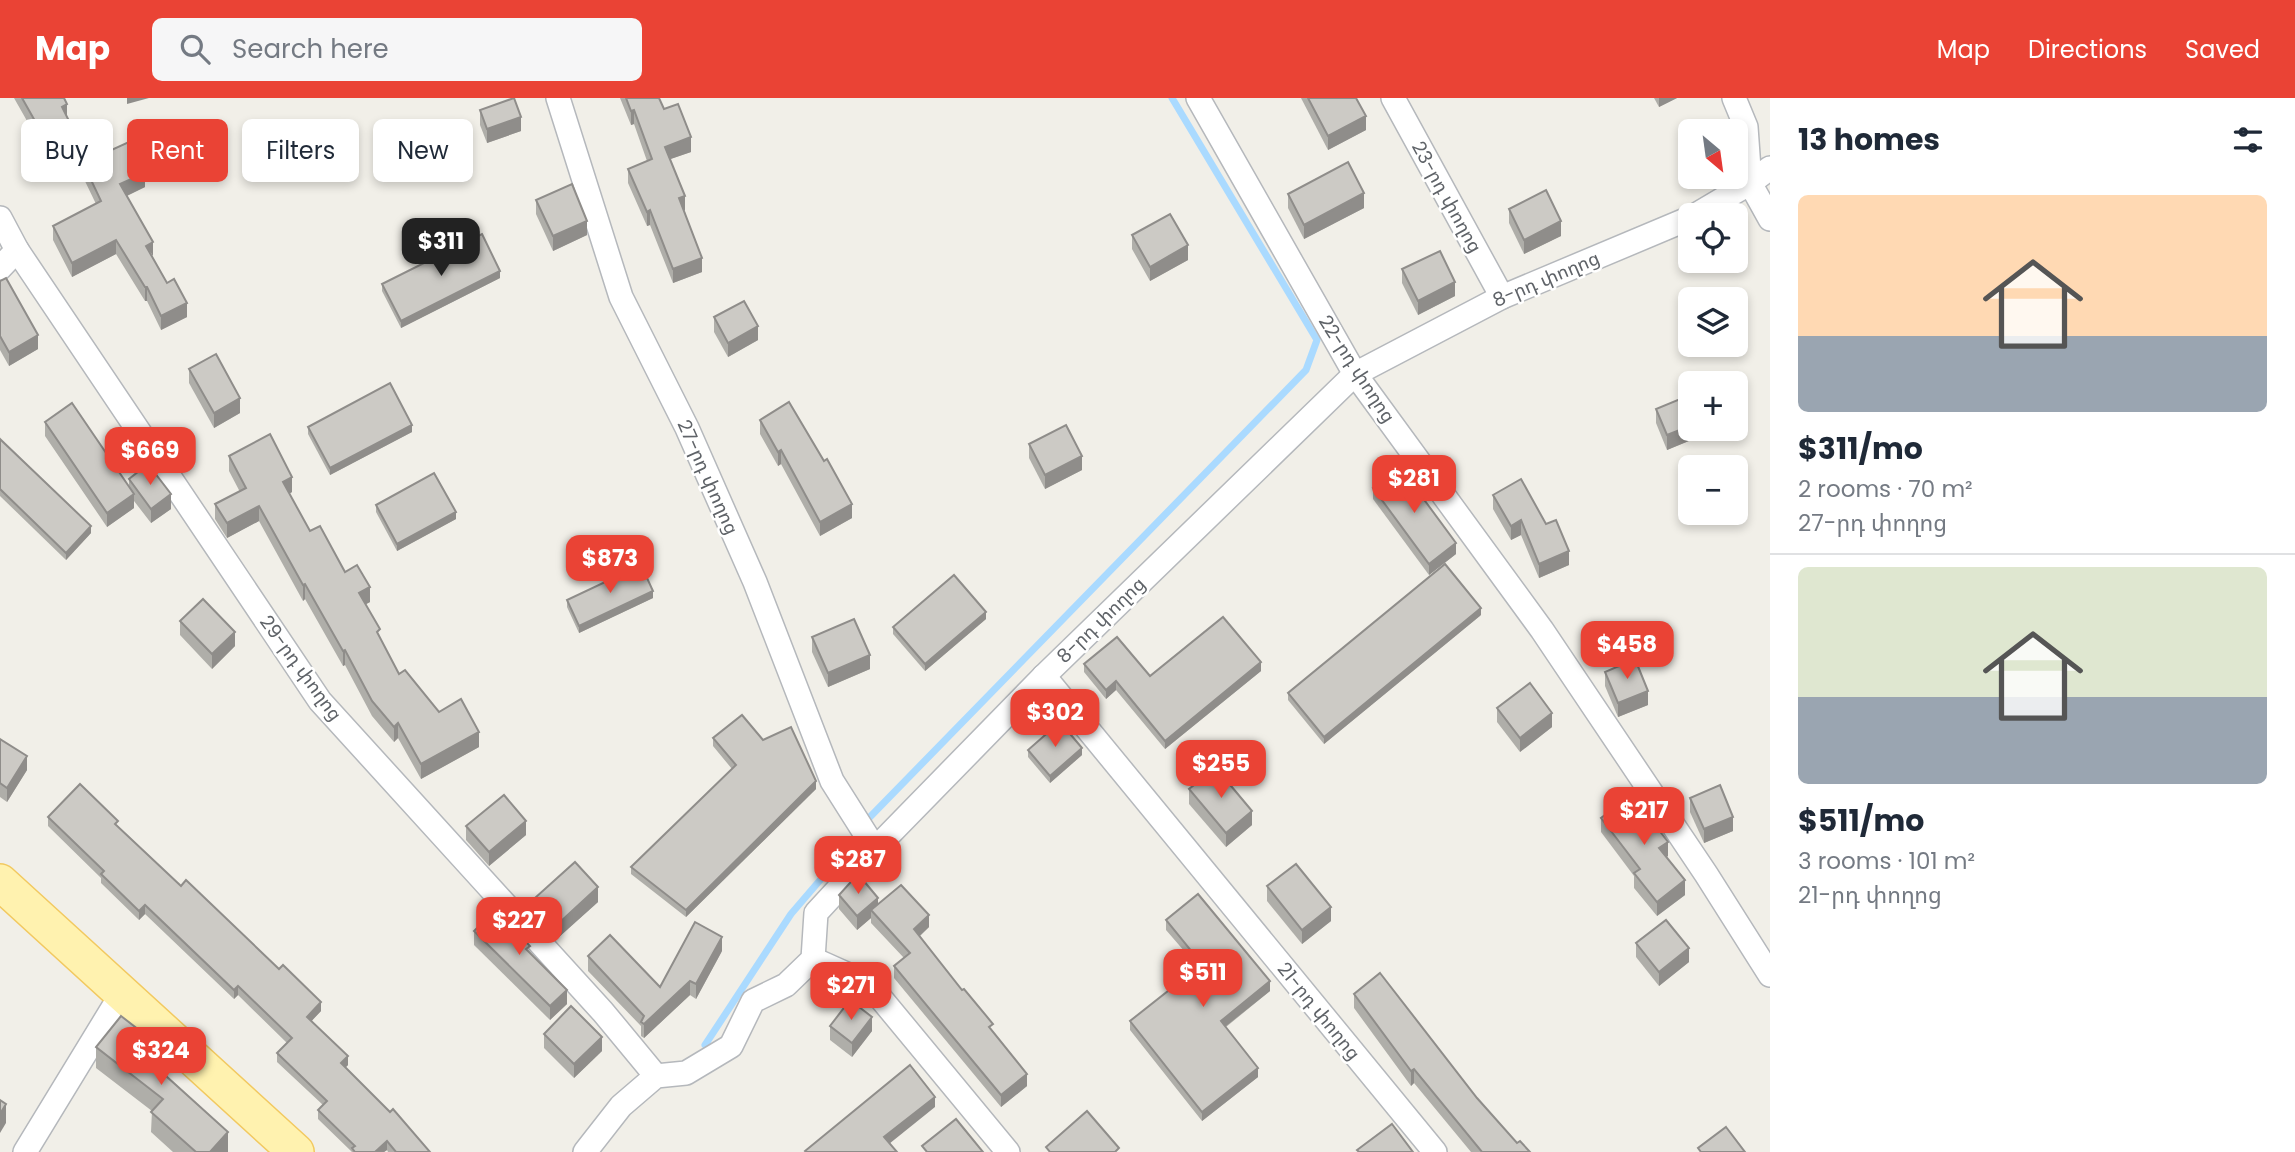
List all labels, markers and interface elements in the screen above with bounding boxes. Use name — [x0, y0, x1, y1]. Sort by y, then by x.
search box — [152, 18, 642, 81]
text: Map — [35, 25, 110, 72]
icon: search — [176, 30, 214, 68]
text: Search here — [232, 31, 389, 67]
text: Map — [1937, 33, 1990, 66]
text: Directions — [2028, 33, 2147, 66]
text: Saved — [2185, 33, 2260, 66]
text: 13 homes — [1798, 118, 1940, 161]
chip: Buy — [21, 119, 113, 182]
chip: Rent — [127, 119, 228, 182]
chip: Filters — [242, 119, 359, 182]
chip: New — [373, 119, 473, 182]
north arrow — [1678, 119, 1748, 189]
map controls — [1678, 119, 1748, 525]
icon: filters — [2229, 121, 2267, 159]
street label: 23-րդ փողոց — [1405, 136, 1489, 258]
button: locate — [1678, 203, 1748, 273]
pin: $311 — [400, 218, 482, 278]
text: $311 — [418, 225, 464, 257]
icon: home — [1970, 241, 2096, 367]
street label: 8-րդ փողոց — [1488, 244, 1604, 314]
button: layers — [1678, 287, 1748, 357]
street label: 22-րդ փողոց — [1312, 310, 1402, 428]
button: + — [1678, 371, 1748, 441]
street label: 27-րդ փողոց — [671, 415, 745, 539]
text: $311/mo — [1798, 427, 1923, 470]
pin: $669 — [109, 428, 191, 487]
text: $669 — [121, 434, 179, 466]
button: − — [1678, 455, 1748, 525]
pin: $281 — [1373, 456, 1455, 515]
text: $281 — [1388, 462, 1440, 494]
text: 2 rooms · 70 m² — [1798, 473, 1973, 505]
text: 27-րդ փողոց — [1798, 507, 1947, 539]
pin: $873 — [569, 536, 651, 595]
text: $873 — [582, 542, 638, 574]
street label: 8-րդ փողոց — [1051, 571, 1151, 669]
street label: 29-րդ փողոց — [253, 610, 349, 726]
icon: home — [1970, 613, 2096, 739]
pin: $458 — [1586, 622, 1668, 681]
text: $458 — [1597, 628, 1657, 660]
pin: $302 — [1014, 690, 1096, 749]
text: $302 — [1026, 696, 1084, 728]
pin: $255 — [1180, 740, 1262, 800]
text: $255 — [1192, 747, 1250, 779]
pin: $217 — [1603, 788, 1685, 847]
text: $217 — [1619, 794, 1669, 826]
text: $511/mo — [1798, 799, 1924, 842]
pin: $287 — [817, 836, 899, 896]
text: $287 — [830, 843, 886, 875]
text: 3 rooms · 101 m² — [1798, 845, 1975, 877]
text: 21-րդ փողոց — [1798, 879, 1942, 911]
pin: $227 — [478, 898, 560, 957]
text: $227 — [492, 904, 546, 936]
pin: $511 — [1162, 950, 1244, 1009]
text: $511 — [1179, 956, 1227, 988]
street label: 21-րդ փողոց — [1271, 956, 1367, 1066]
pin: $271 — [810, 962, 892, 1022]
text: $271 — [826, 969, 876, 1001]
pin: $324 — [120, 1028, 202, 1087]
text: $324 — [132, 1034, 190, 1066]

